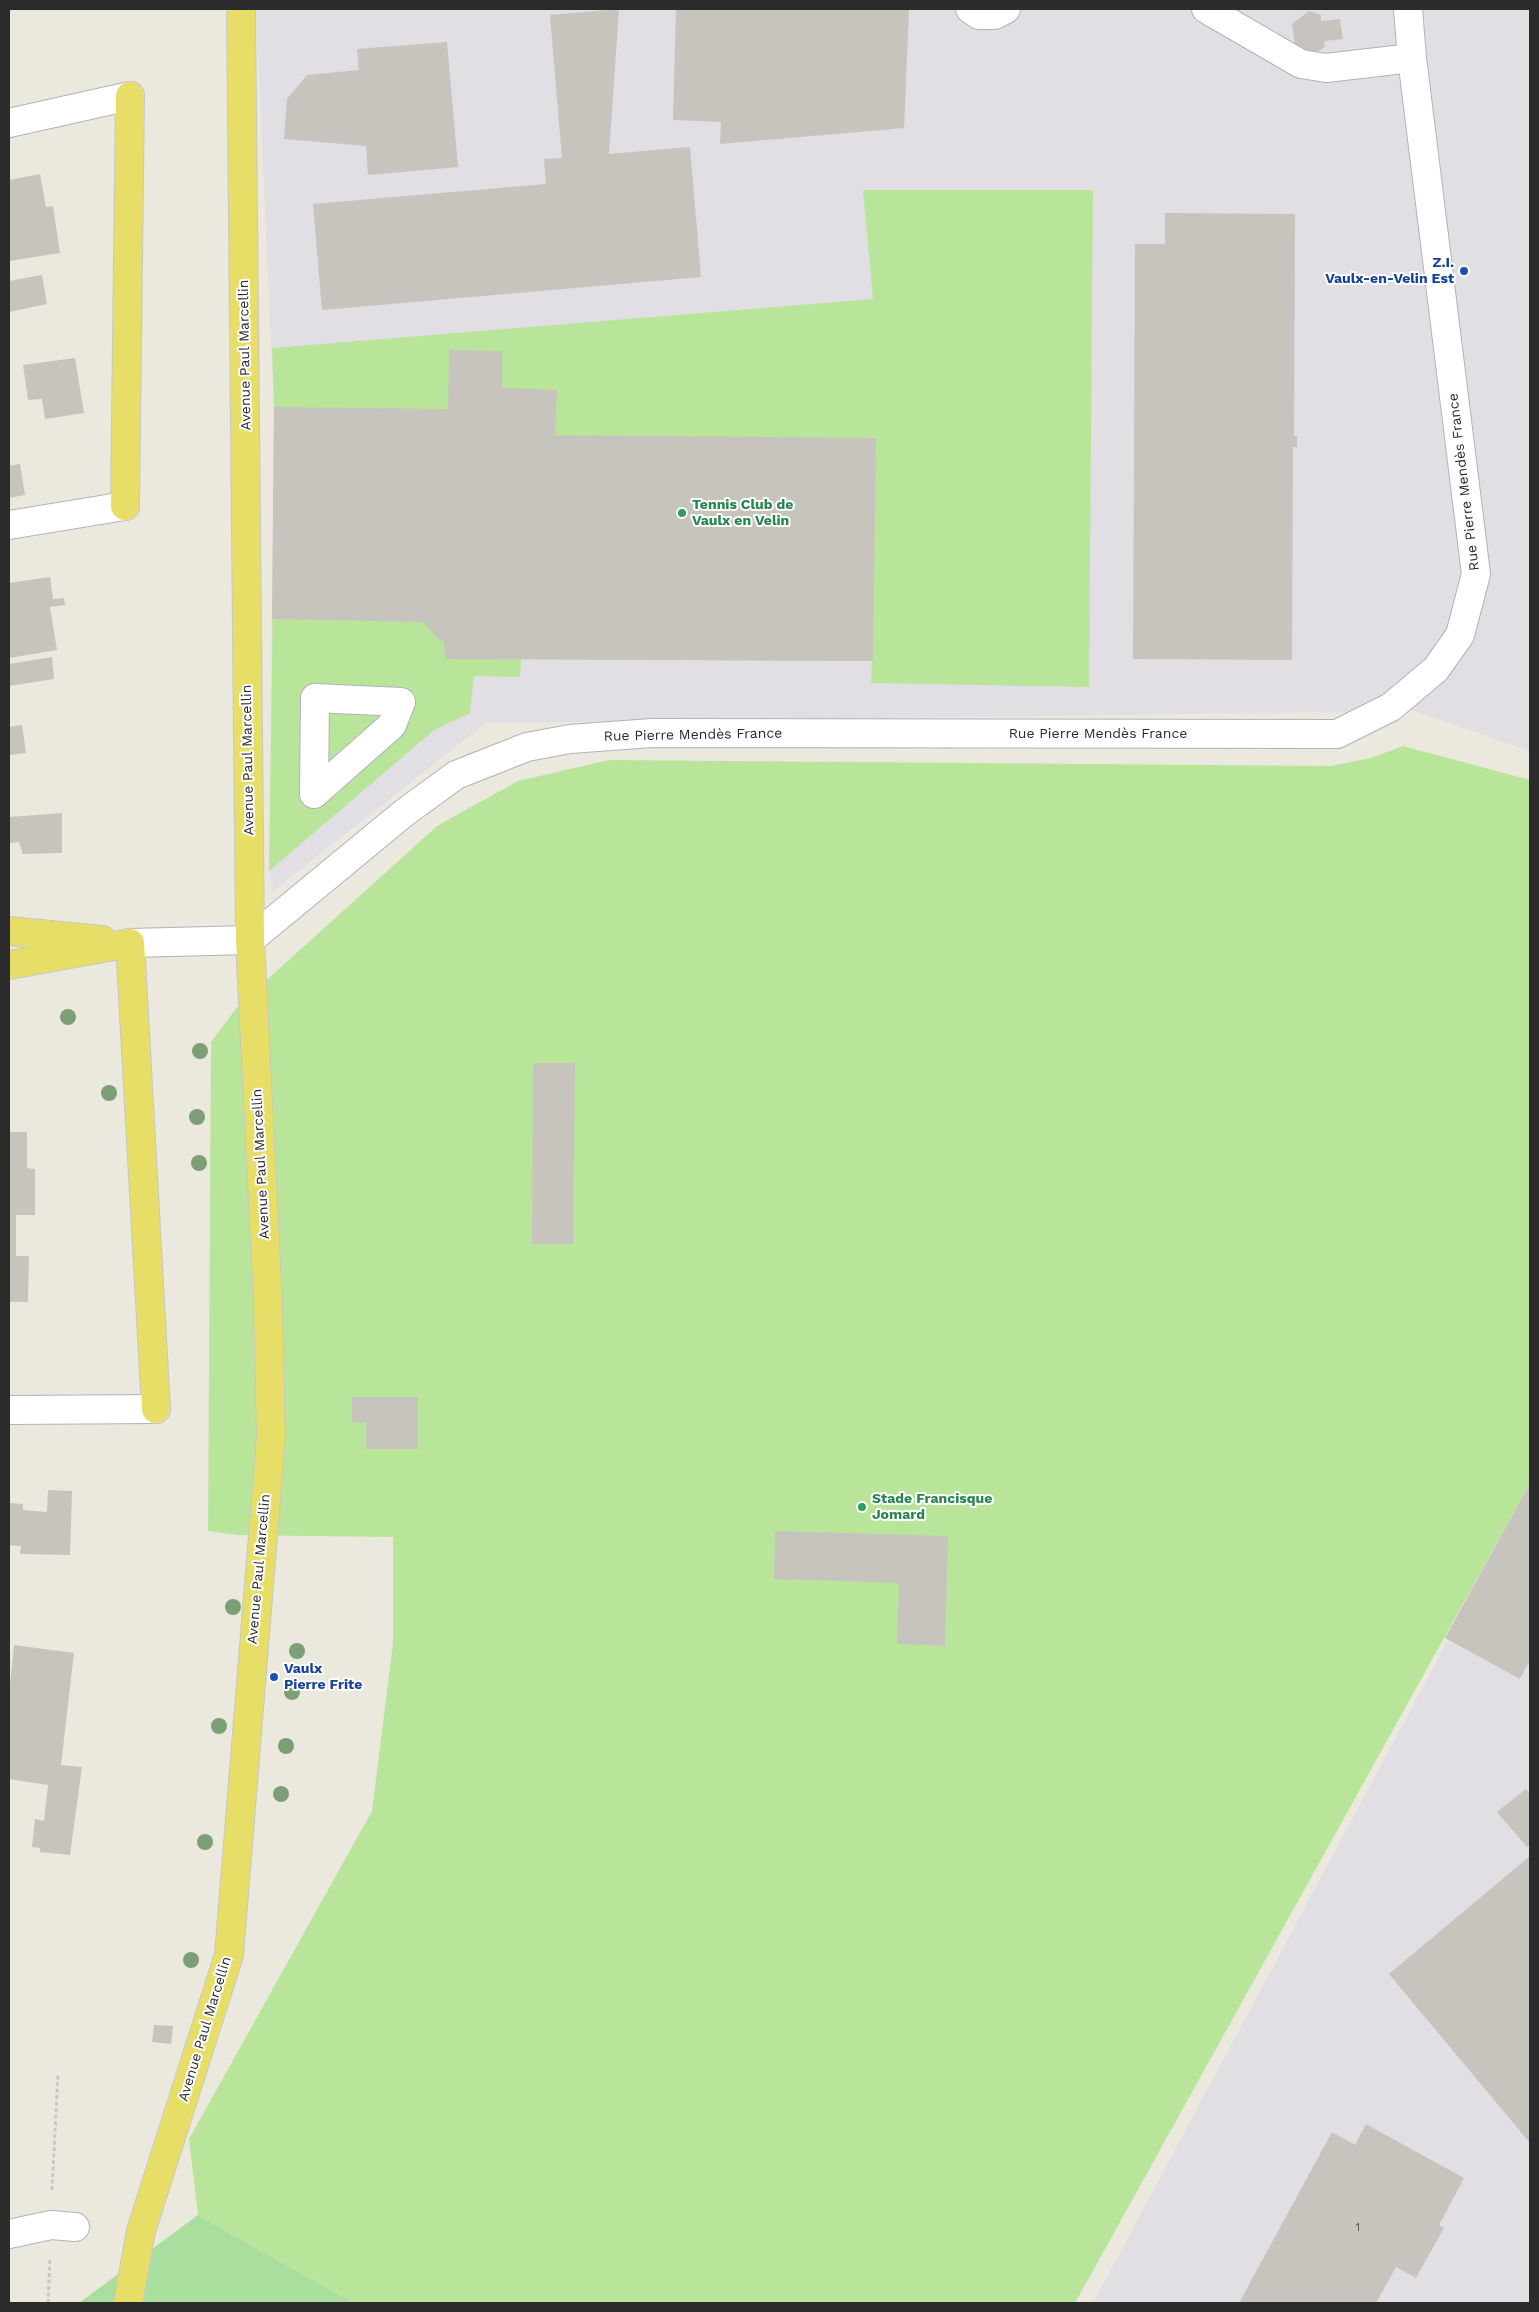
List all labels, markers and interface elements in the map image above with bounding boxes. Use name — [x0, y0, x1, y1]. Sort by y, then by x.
place label: Z.I. Vaulx-en-Velin Est — [1325, 255, 1454, 288]
marker: Z.I. Vaulx-en-Velin Est — [1458, 265, 1470, 277]
street label: Avenue Paul Marcellin — [235, 280, 255, 430]
street label: Rue Pierre Mendès France — [1445, 392, 1483, 572]
place label: Tennis Club de Vaulx en Velin — [692, 497, 793, 530]
marker: Tennis Club de Vaulx en Velin — [676, 507, 688, 519]
street label: Avenue Paul Marcellin — [238, 685, 258, 835]
street label: Rue Pierre Mendès France — [604, 725, 782, 745]
street label: Rue Pierre Mendès France — [1009, 726, 1187, 742]
street label: Avenue Paul Marcellin — [249, 1088, 273, 1240]
place label: Stade Francisque Jomard — [872, 1491, 992, 1524]
street label: Avenue Paul Marcellin — [244, 1493, 274, 1645]
marker: Stade Francisque Jomard — [856, 1501, 868, 1513]
place label: Vaulx Pierre Frite — [284, 1661, 362, 1694]
marker: Vaulx Pierre Frite — [268, 1671, 280, 1683]
street label: Avenue Paul Marcellin — [175, 1955, 235, 2103]
house number: 1 — [1356, 2221, 1360, 2235]

